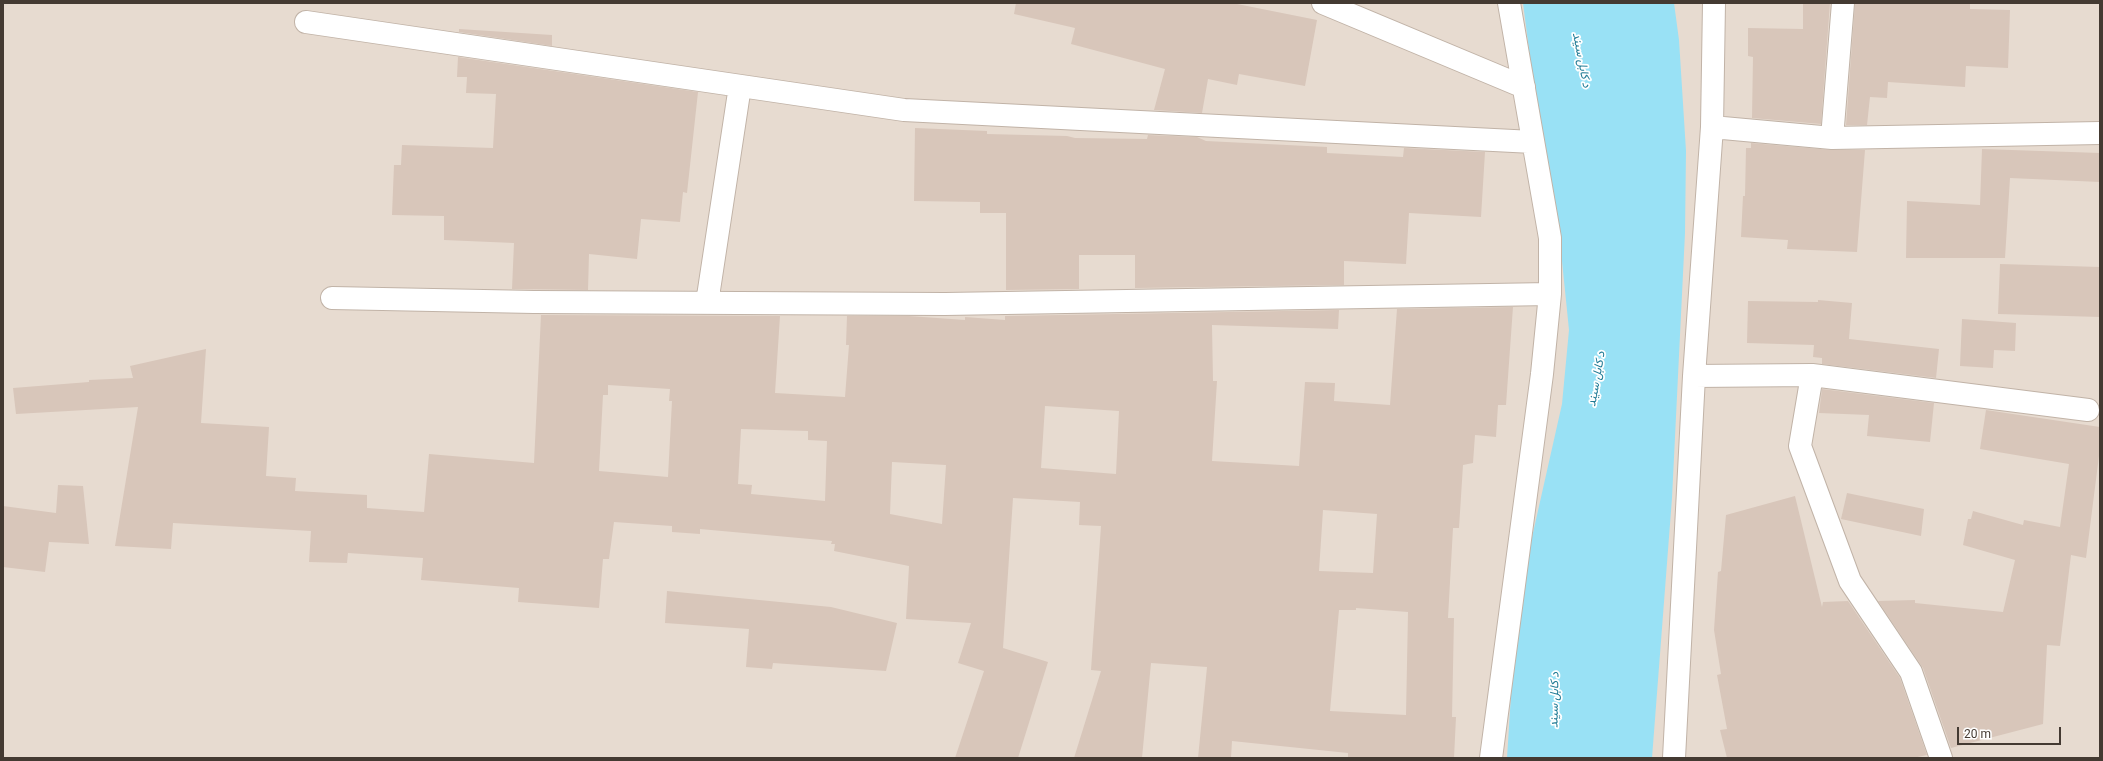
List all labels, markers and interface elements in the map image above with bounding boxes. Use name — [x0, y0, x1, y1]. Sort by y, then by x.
water label: د کابل سيند — [1569, 31, 1593, 89]
water label: د کابل سيند — [1585, 350, 1609, 408]
water label: د کابل سيند — [1547, 672, 1563, 728]
scale bar — [1959, 719, 2063, 745]
text: 20 m — [1964, 727, 1991, 741]

